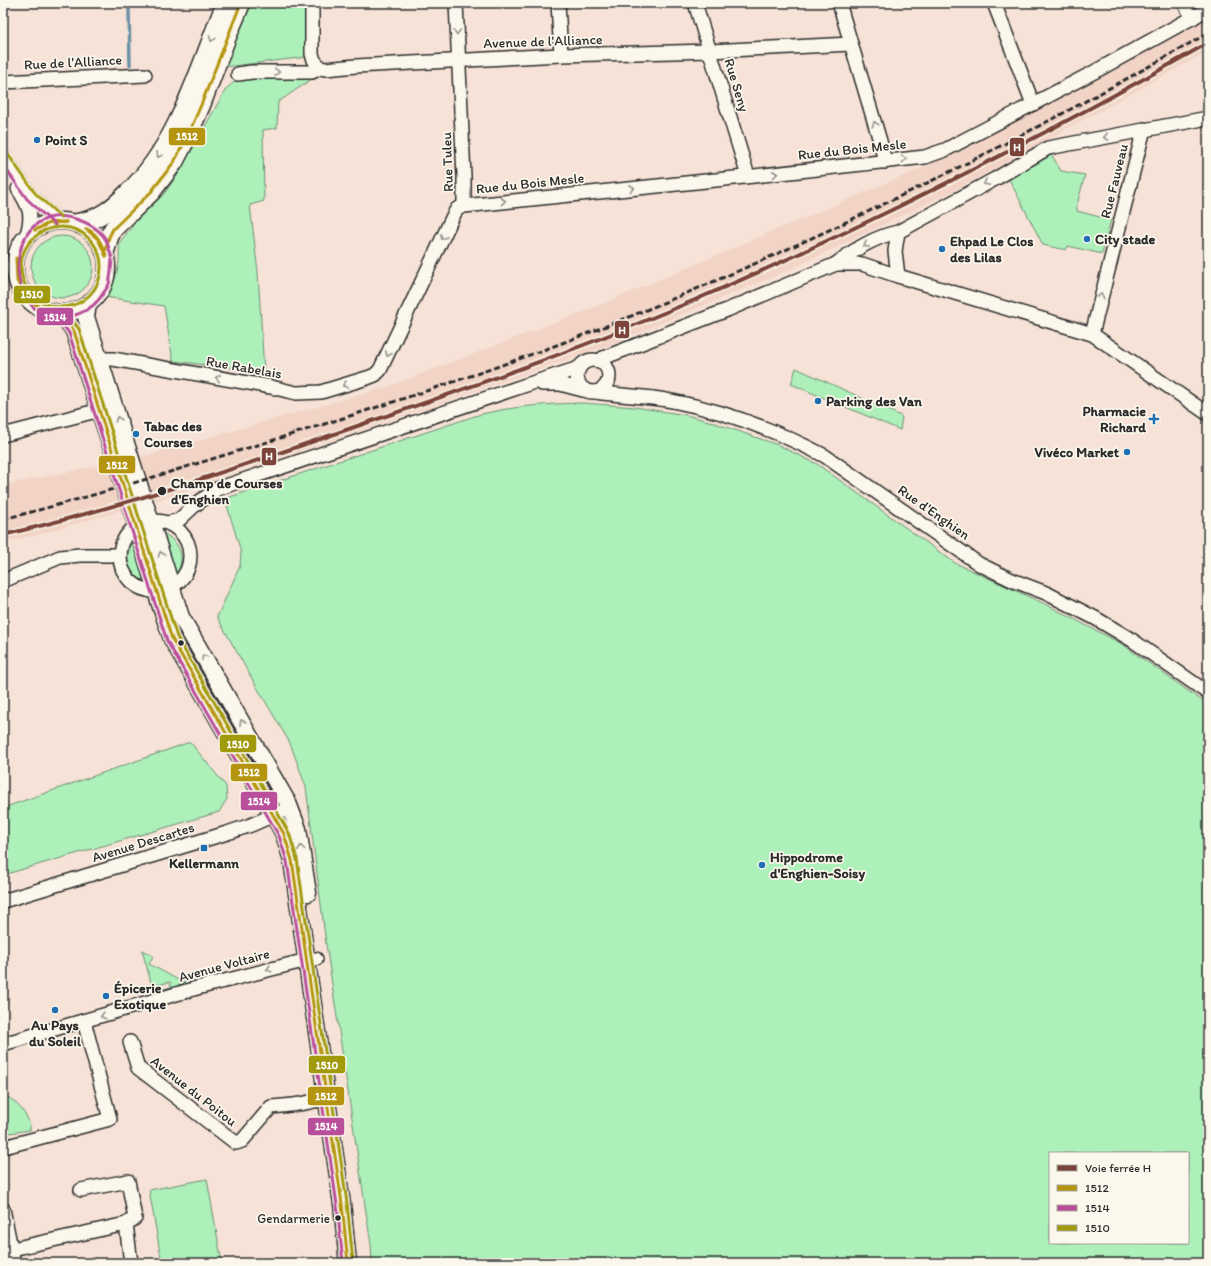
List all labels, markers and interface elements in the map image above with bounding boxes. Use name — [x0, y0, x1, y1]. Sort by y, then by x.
one-way arrow — [453, 29, 461, 35]
street label: Avenue de l'Alliance — [483, 31, 603, 52]
one-way arrow — [208, 36, 216, 43]
street label: Rue de l'Alliance — [23, 51, 123, 74]
street label: Rue Seny — [720, 56, 753, 114]
one-way arrow — [274, 68, 280, 76]
one-way arrow — [871, 121, 880, 128]
line badge: 1512 — [168, 127, 206, 146]
text: 1512 — [176, 130, 198, 143]
street label: Rue Tuleu — [438, 131, 457, 192]
place label: Point S — [45, 132, 88, 149]
one-way arrow — [1103, 132, 1109, 140]
marker: Point S — [32, 135, 42, 145]
street label: Rue du Bois Mesle — [797, 135, 907, 164]
line badge: H — [1009, 137, 1025, 157]
text: H — [1013, 141, 1021, 154]
street label: Rue Fauveau — [1097, 142, 1132, 220]
one-way arrow — [157, 151, 164, 158]
one-way arrow — [901, 155, 908, 164]
street label: Rue du Bois Mesle — [475, 169, 585, 198]
one-way arrow — [772, 169, 778, 178]
one-way arrow — [983, 179, 991, 186]
one-way arrow — [629, 184, 635, 193]
one-way arrow — [500, 197, 506, 206]
place label: City stade — [1095, 231, 1156, 248]
one-way arrow — [440, 233, 448, 240]
place label: Ehpad Le Clos des Lilas — [950, 233, 1033, 266]
marker: City stade — [1082, 234, 1092, 244]
one-way arrow — [862, 240, 870, 248]
marker: Ehpad Le Clos des Lilas — [937, 244, 947, 254]
line badge: 1510 — [13, 285, 51, 304]
text: 1510 — [21, 288, 44, 301]
one-way arrow — [1096, 293, 1105, 300]
line badge: 1514 — [36, 307, 74, 326]
text: 1514 — [44, 311, 67, 324]
line badge: H — [614, 320, 630, 339]
text: H — [618, 324, 626, 337]
one-way arrow — [385, 350, 393, 358]
street label: Rue Rabelais — [205, 352, 283, 383]
one-way arrow — [215, 374, 221, 383]
one-way arrow — [342, 380, 349, 389]
place label: Parking des Van — [826, 393, 922, 410]
marker: Parking des Van — [813, 396, 823, 406]
place label: Pharmacie Richard — [1082, 403, 1146, 436]
marker: Pharmacie Richard — [1149, 414, 1159, 424]
one-way arrow — [115, 416, 123, 423]
place label: Tabac des Courses — [143, 418, 202, 451]
marker: Tabac des Courses — [131, 429, 141, 439]
place label: Vivéco Market — [1035, 444, 1120, 461]
line badge: H — [261, 447, 277, 466]
marker: Vivéco Market — [1122, 447, 1132, 457]
text: H — [265, 450, 273, 463]
line badge: 1512 — [98, 455, 136, 474]
text: 1512 — [106, 459, 128, 472]
place label: Champ de Courses d'Enghien — [171, 475, 283, 508]
street label: Rue d'Enghien — [894, 481, 973, 544]
marker: Champ de Courses d'Enghien — [156, 485, 168, 497]
one-way arrow — [157, 550, 166, 557]
unlabelled marker — [176, 638, 186, 648]
one-way arrow — [202, 654, 209, 661]
one-way arrow — [240, 719, 247, 726]
line badge: 1510 — [219, 734, 257, 753]
text: 1510 — [227, 738, 250, 751]
line badge: 1512 — [230, 763, 268, 782]
text: 1512 — [238, 766, 260, 779]
line badge: 1514 — [240, 791, 278, 811]
text: 1514 — [248, 795, 271, 808]
street label: Avenue Descartes — [90, 819, 196, 866]
marker: Kellermann — [199, 843, 209, 853]
one-way arrow — [297, 845, 306, 851]
place label: Hippodrome d'Enghien-Soisy — [770, 849, 865, 882]
place label: Kellermann — [169, 855, 239, 872]
marker: Hippodrome d'Enghien-Soisy — [757, 860, 767, 870]
street label: Avenue Voltaire — [177, 945, 272, 986]
one-way arrow — [266, 965, 272, 973]
place label: Épicerie Exotique — [114, 980, 166, 1013]
marker: Épicerie Exotique — [101, 991, 111, 1001]
marker: Au Pays du Soleil — [50, 1005, 60, 1015]
one-way arrow — [100, 1011, 107, 1019]
place label: Au Pays du Soleil — [29, 1017, 82, 1050]
street label: Avenue du Poitou — [147, 1053, 240, 1130]
line badge: 1510 — [308, 1055, 346, 1074]
text: 1510 — [316, 1059, 339, 1072]
line badge: 1512 — [307, 1086, 345, 1106]
text: 1512 — [315, 1090, 337, 1103]
line badge: 1514 — [307, 1117, 345, 1136]
text: 1514 — [315, 1120, 338, 1133]
legend — [1049, 1152, 1189, 1244]
text: Voie ferrée H — [1085, 1161, 1151, 1175]
text: 1512 — [1085, 1181, 1109, 1195]
text: 1514 — [1085, 1201, 1110, 1215]
place label: Gendarmerie — [257, 1211, 330, 1226]
marker: Gendarmerie — [333, 1213, 343, 1223]
text: 1510 — [1085, 1221, 1110, 1235]

